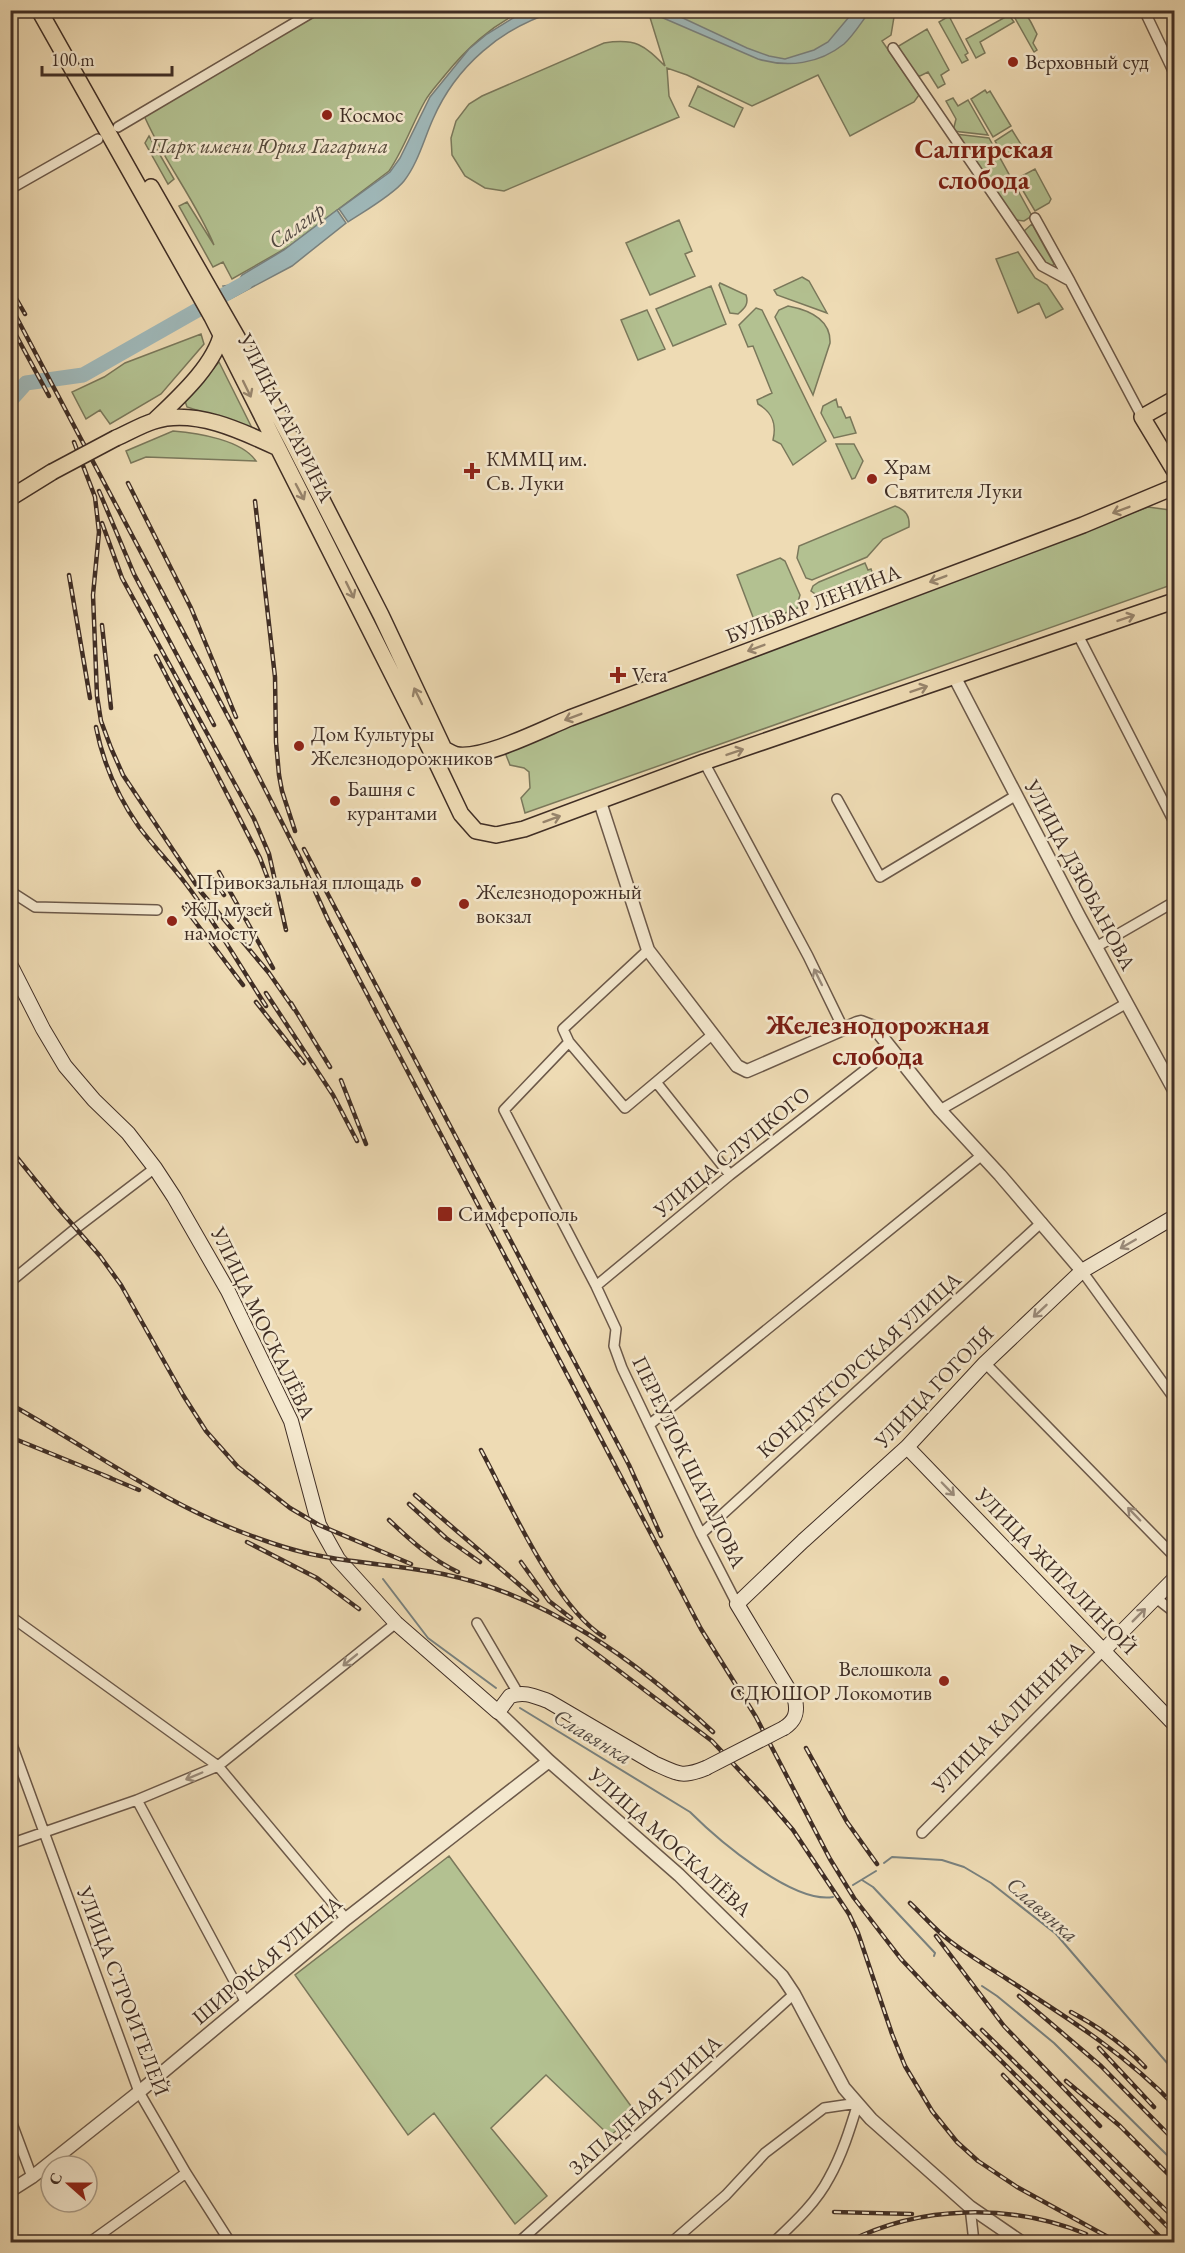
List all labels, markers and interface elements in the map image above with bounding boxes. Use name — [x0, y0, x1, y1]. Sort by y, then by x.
scale bar — [42, 39, 172, 77]
text: 100 m — [51, 48, 95, 71]
place label: Верховный суд — [1025, 48, 1149, 75]
marker: Верховный суд — [1006, 55, 1020, 69]
place label: Космос — [339, 101, 403, 128]
marker: Космос — [320, 108, 334, 122]
district label: Салгирская слобода — [915, 131, 1053, 197]
park label: Парк имени Юрия Гагарина — [149, 132, 388, 159]
water label: Салгир — [262, 195, 331, 256]
street label: УЛИЦА ГАГАРИНА — [232, 328, 341, 507]
one-way arrow — [242, 379, 253, 397]
place label: КММЦ им. Св. Луки — [486, 445, 587, 496]
place label: Храм Святителя Луки — [883, 453, 1023, 504]
marker: КММЦ им. Св. Луки — [463, 462, 481, 480]
marker: Храм Святителя Луки — [865, 472, 879, 486]
one-way arrow — [295, 483, 306, 501]
one-way arrow — [1112, 505, 1131, 516]
street label: БУЛЬВАР ЛЕНИНА — [721, 558, 905, 649]
one-way arrow — [930, 575, 948, 586]
one-way arrow — [344, 580, 356, 598]
one-way arrow — [1116, 611, 1135, 622]
one-way arrow — [747, 643, 766, 654]
place label: Vera — [632, 661, 668, 688]
marker: Vera — [609, 666, 627, 684]
one-way arrow — [909, 682, 928, 693]
one-way arrow — [412, 688, 424, 706]
one-way arrow — [565, 712, 583, 723]
place label: Дом Культуры Железнодорожников — [310, 720, 493, 771]
marker: Дом Культуры Железнодорожников — [292, 739, 306, 753]
one-way arrow — [725, 745, 744, 756]
street label: УЛИЦА ДЗЮБАНОВА — [1018, 774, 1142, 975]
place label: Башня с курантами — [347, 775, 437, 826]
marker: Башня с курантами — [328, 794, 342, 808]
one-way arrow — [542, 812, 561, 823]
place label: Привокзальная площадь — [196, 868, 404, 895]
marker: Привокзальная площадь — [409, 875, 423, 889]
place label: Железнодорожный вокзал — [475, 878, 642, 929]
place label: ЖД музей на мосту — [183, 895, 273, 946]
marker: Железнодорожный вокзал — [457, 897, 471, 911]
marker: ЖД музей на мосту — [165, 914, 179, 928]
one-way arrow — [812, 969, 824, 987]
district label: Железнодорожная слобода — [765, 1007, 990, 1073]
street label: УЛИЦА СЛУЦКОГО — [647, 1080, 815, 1224]
place label: Симферополь — [458, 1200, 578, 1227]
marker: Симферополь — [436, 1205, 454, 1223]
street label: УЛИЦА МОСКАЛЁВА — [205, 1221, 322, 1424]
one-way arrow — [1120, 1238, 1137, 1250]
street label: КОНДУКТОРСКАЯ УЛИЦА — [751, 1265, 967, 1463]
one-way arrow — [1032, 1304, 1047, 1318]
street label: УЛИЦА ГОГОЛЯ — [868, 1320, 999, 1454]
street label: ПЕРЕУЛОК ШАТАЛОВА — [626, 1351, 753, 1573]
one-way arrow — [941, 1481, 955, 1496]
street label: УЛИЦА ЖИГАЛИНОЙ — [969, 1481, 1143, 1660]
one-way arrow — [1126, 1506, 1141, 1521]
one-way arrow — [1131, 1608, 1146, 1622]
street label: УЛИЦА КАЛИНИНА — [925, 1635, 1090, 1799]
one-way arrow — [342, 1654, 358, 1667]
place label: Велошкола СДЮШОР Локомотив — [730, 1655, 933, 1706]
marker: Велошкола СДЮШОР Локомотив — [937, 1674, 951, 1688]
water label: Славянка — [548, 1702, 637, 1771]
street label: УЛИЦА МОСКАЛЁВА — [582, 1760, 758, 1922]
one-way arrow — [186, 1771, 204, 1782]
water label: Славянка — [1000, 1870, 1085, 1949]
street label: УЛИЦА СТРОИТЕЛЕЙ — [71, 1882, 176, 2099]
street label: ШИРОКАЯ УЛИЦА — [186, 1889, 348, 2030]
street label: ЗАПАДНАЯ УЛИЦА — [563, 2029, 727, 2180]
north arrow — [39, 2154, 99, 2214]
text: С — [44, 2170, 67, 2188]

